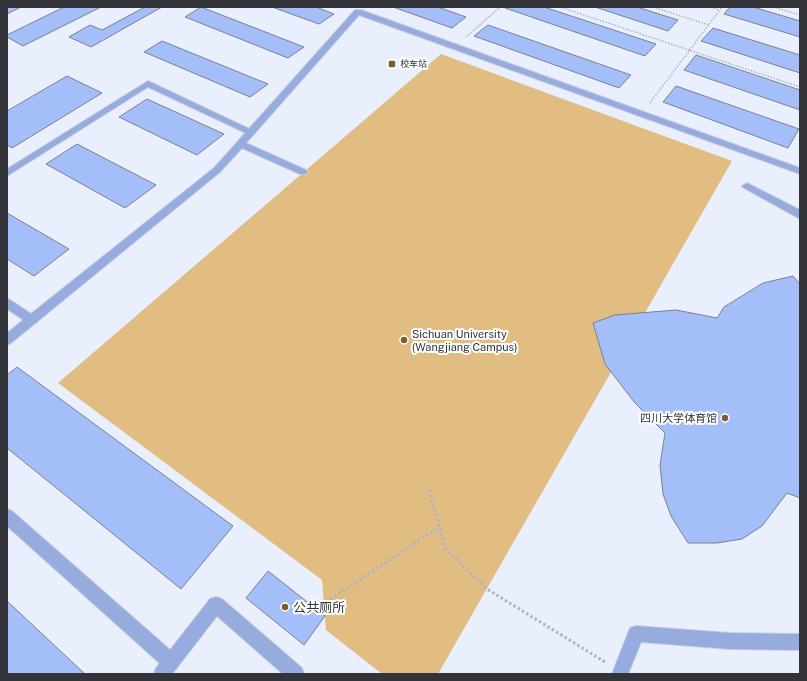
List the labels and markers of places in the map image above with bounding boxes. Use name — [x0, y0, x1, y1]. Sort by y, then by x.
place label: 校车站 — [400, 58, 427, 69]
marker: 校车站 — [387, 59, 397, 69]
place label: Sichuan University (Wangjiang Campus) — [412, 328, 517, 353]
marker: Sichuan University (Wangjiang Campus) — [399, 335, 409, 345]
place label: 四川大学体育馆 — [640, 412, 717, 424]
marker: 四川大学体育馆 — [720, 413, 730, 423]
place label: 公共厕所 — [293, 600, 345, 615]
marker: 公共厕所 — [280, 602, 290, 612]

